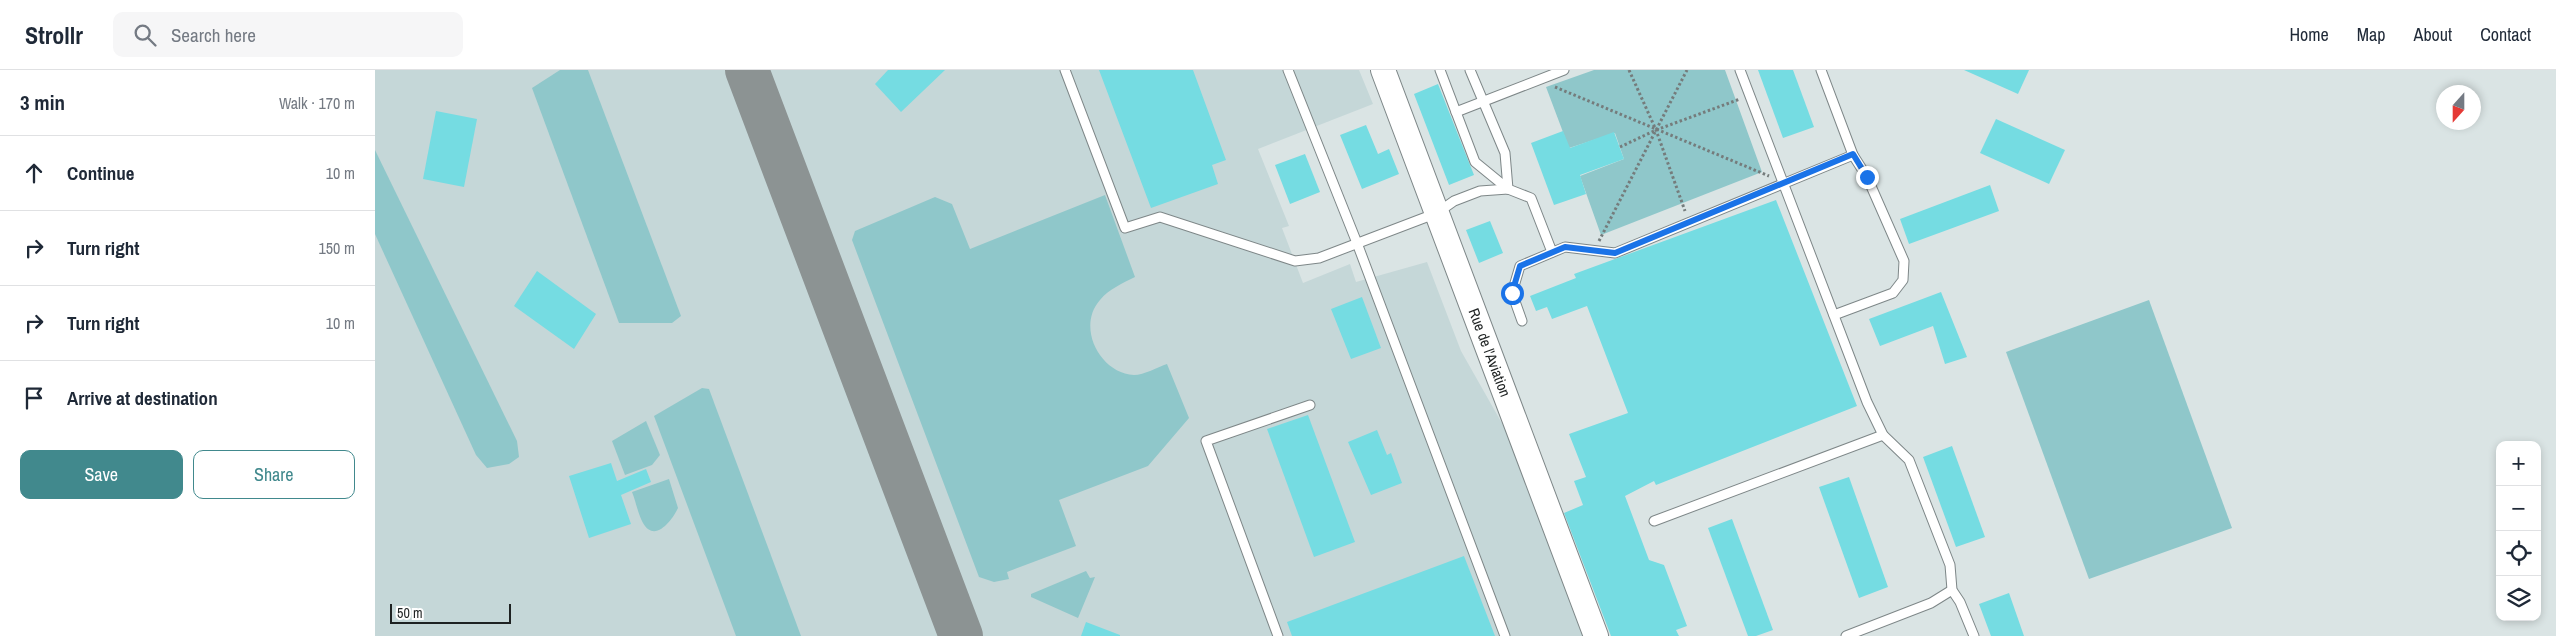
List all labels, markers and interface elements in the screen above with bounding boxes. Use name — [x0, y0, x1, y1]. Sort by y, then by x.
search box — [113, 12, 463, 57]
text: Strollr — [25, 19, 83, 51]
icon: search — [131, 21, 159, 49]
text: Search here — [171, 22, 256, 48]
text: Home — [2289, 22, 2329, 47]
text: Map — [2357, 22, 2386, 47]
text: About — [2414, 22, 2452, 47]
text: Contact — [2480, 22, 2531, 47]
north arrow — [2436, 85, 2481, 130]
text: 3 min — [20, 88, 65, 117]
text: Walk · 170 m — [279, 92, 355, 114]
icon: ahead — [20, 159, 48, 187]
text: Continue — [67, 160, 135, 186]
text: 10 m — [326, 162, 355, 184]
route end — [1856, 166, 1879, 189]
icon: right — [20, 234, 48, 262]
text: Turn right — [67, 235, 139, 261]
text: 150 m — [319, 237, 355, 259]
route start — [1501, 282, 1524, 305]
street label: Rue de l'Aviation — [1464, 305, 1516, 400]
icon: right — [20, 309, 48, 337]
text: Turn right — [67, 310, 139, 336]
text: 10 m — [326, 312, 355, 334]
icon: arrive — [20, 384, 48, 412]
text: Arrive at destination — [67, 385, 218, 411]
map controls — [2496, 441, 2541, 621]
button: + — [2496, 441, 2541, 486]
button: Save — [20, 450, 183, 499]
button: Share — [193, 450, 355, 499]
button: − — [2496, 486, 2541, 531]
button: locate — [2496, 531, 2541, 576]
button: layers — [2496, 576, 2541, 621]
scale bar — [390, 601, 511, 624]
text: 50 m — [397, 604, 423, 622]

